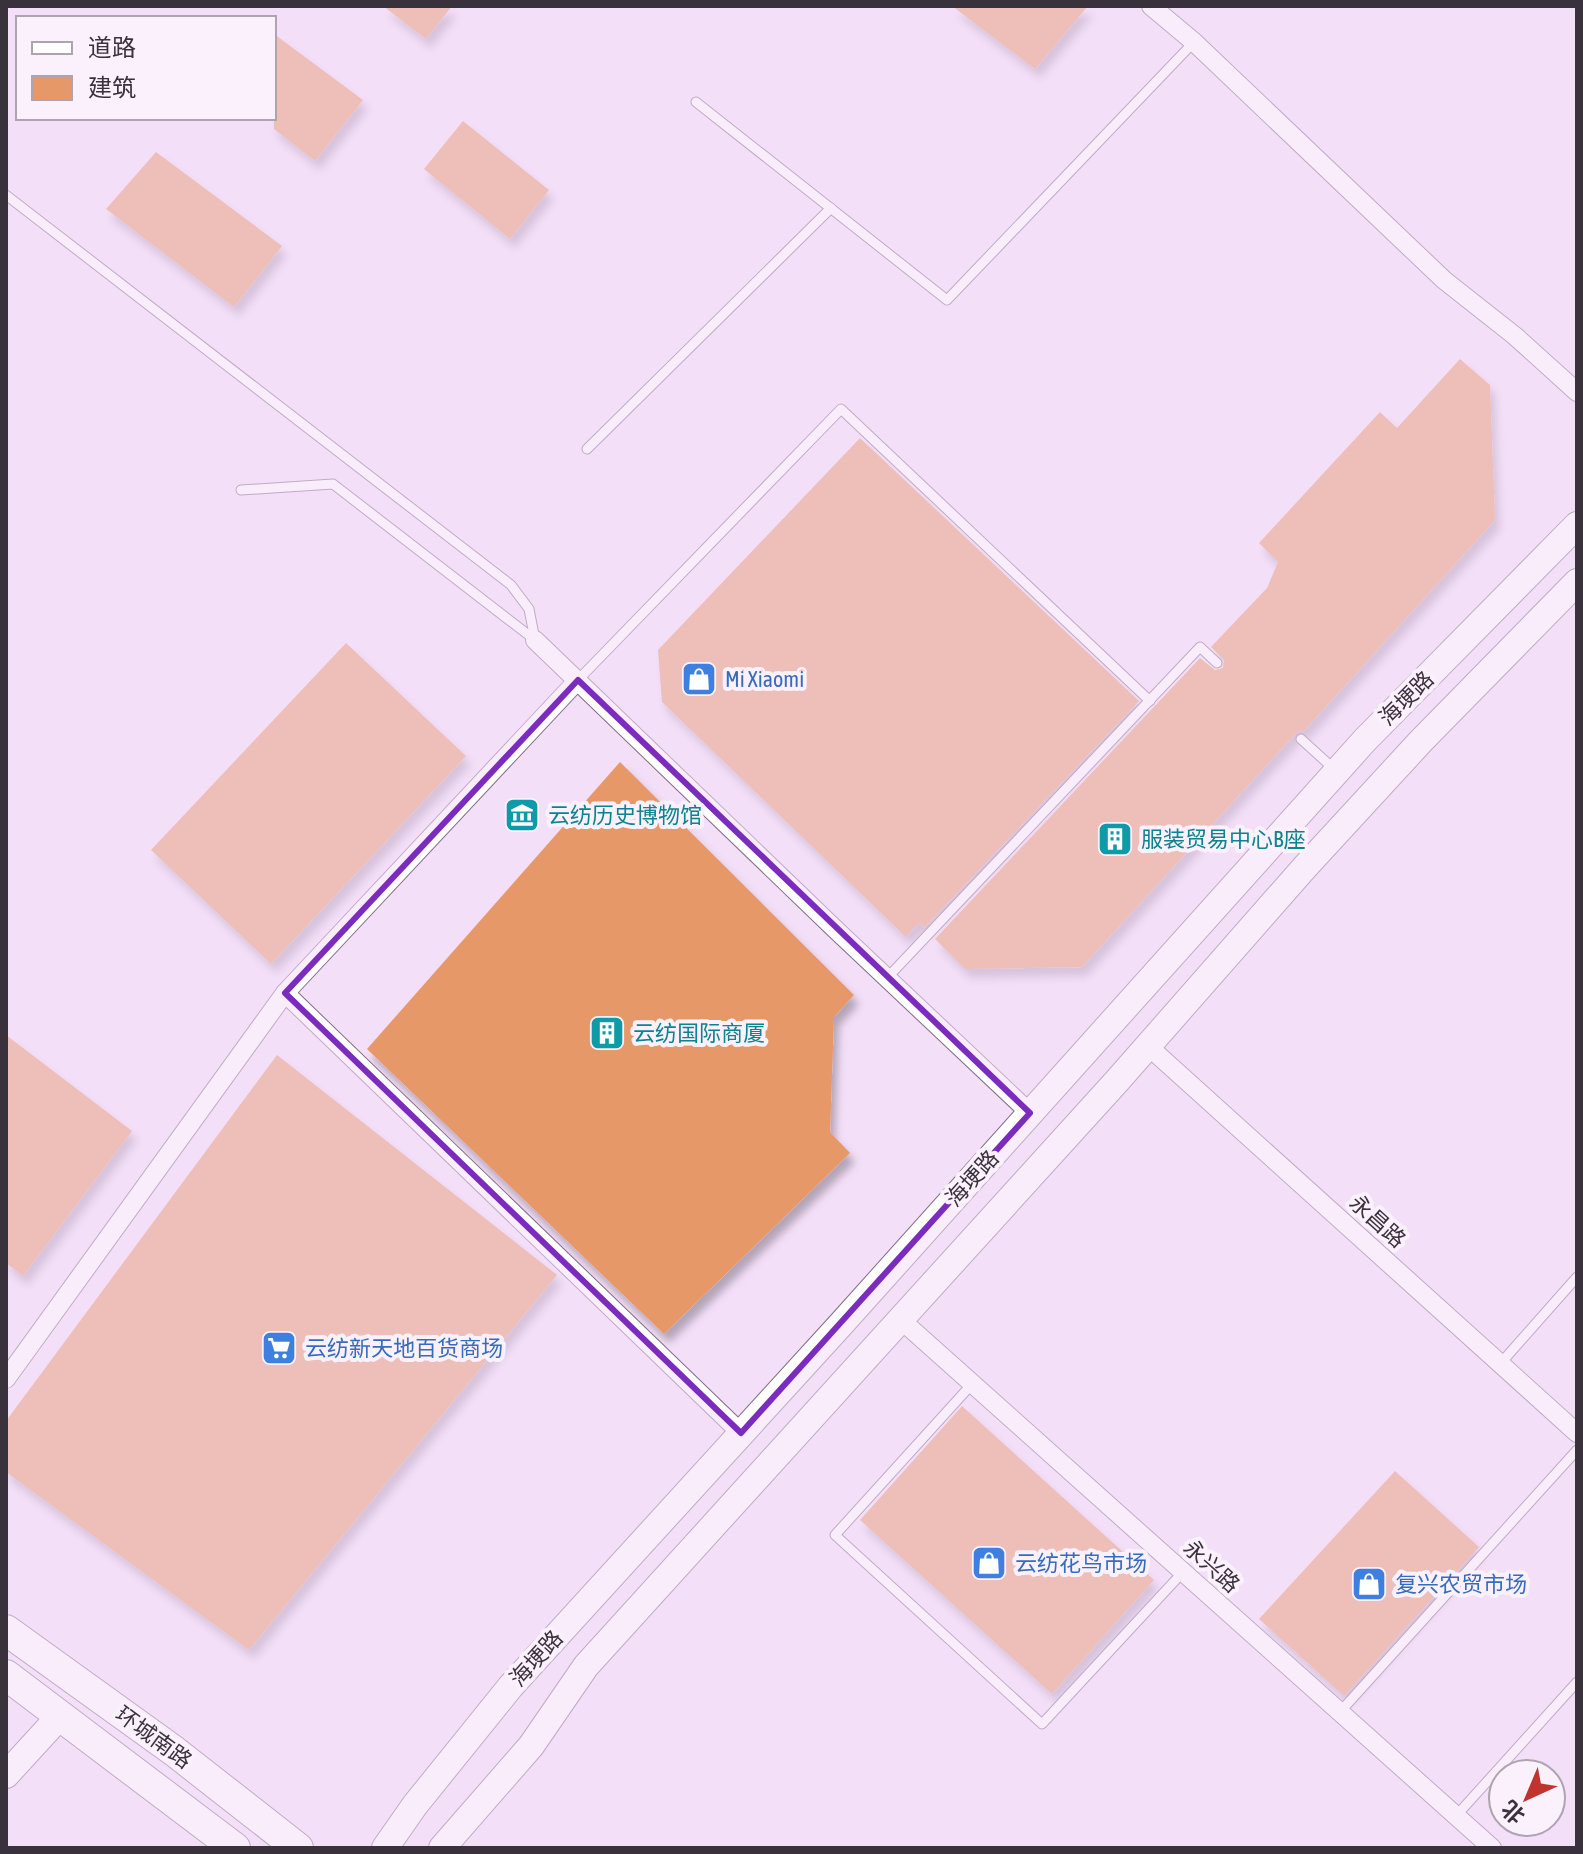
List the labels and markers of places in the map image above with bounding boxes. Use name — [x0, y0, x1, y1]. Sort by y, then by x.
shop icon: Mi Xiaomi — [680, 660, 718, 698]
place label: Mi Xiaomi — [725, 666, 804, 692]
museum icon: 云纺历史博物馆 — [503, 796, 541, 834]
place label: 云纺历史博物馆 — [548, 802, 702, 828]
building icon: 服装贸易中心B座 — [1096, 820, 1134, 858]
place label: 服装贸易中心B座 — [1141, 826, 1305, 852]
building icon: 云纺国际商厦 — [588, 1014, 626, 1052]
place label: 云纺国际商厦 — [633, 1020, 765, 1046]
supermarket icon: 云纺新天地百货商场 — [260, 1329, 298, 1367]
place label: 云纺新天地百货商场 — [305, 1335, 503, 1361]
shop icon: 云纺花鸟市场 — [970, 1544, 1008, 1582]
place label: 云纺花鸟市场 — [1015, 1550, 1147, 1576]
shop icon: 复兴农贸市场 — [1350, 1565, 1388, 1603]
place label: 复兴农贸市场 — [1395, 1571, 1527, 1597]

